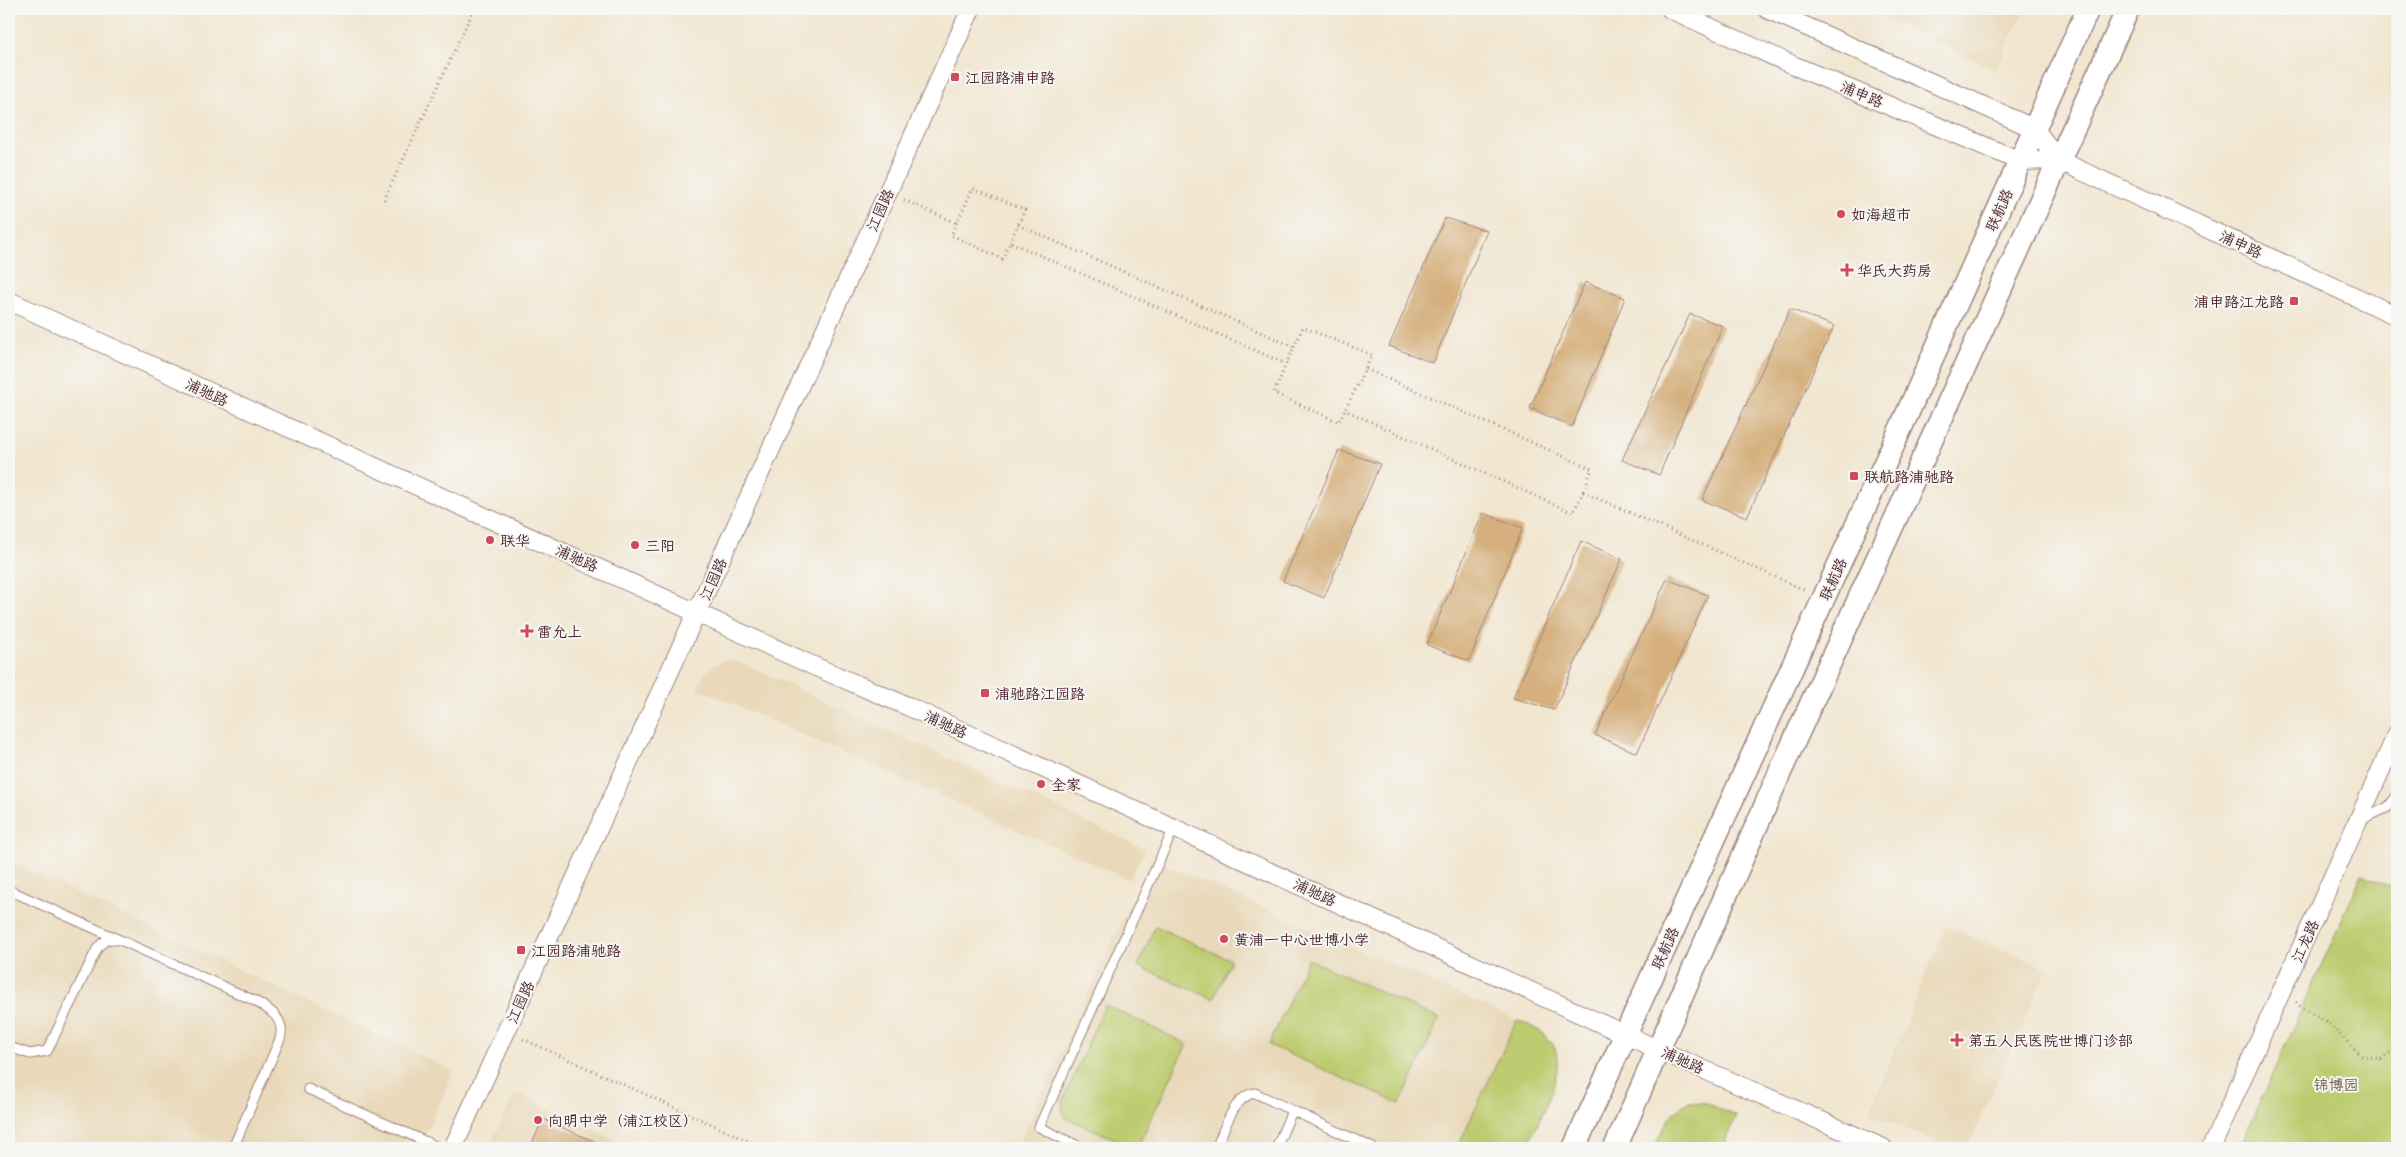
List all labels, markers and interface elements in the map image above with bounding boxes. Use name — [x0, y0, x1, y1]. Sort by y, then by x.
place label: 江园路浦申路 — [965, 67, 1055, 88]
marker: 江园路浦申路 — [949, 71, 961, 83]
street label: 浦申路 — [1837, 76, 1887, 112]
street label: 江园路 — [861, 185, 899, 235]
street label: 联航路 — [1980, 185, 2018, 235]
place label: 如海超市 — [1851, 204, 1911, 225]
marker: 如海超市 — [1835, 208, 1847, 220]
street label: 浦申路 — [2216, 225, 2266, 263]
place label: 华氏大药房 — [1857, 260, 1932, 281]
marker: 华氏大药房 — [1841, 264, 1853, 276]
place label: 浦申路江龙路 — [2194, 291, 2284, 312]
marker: 浦申路江龙路 — [2288, 295, 2300, 307]
street label: 浦驰路 — [182, 373, 232, 411]
place label: 联航路浦驰路 — [1864, 466, 1954, 487]
marker: 联航路浦驰路 — [1848, 470, 1860, 482]
place label: 联华 — [500, 530, 530, 551]
marker: 联华 — [484, 534, 496, 546]
place label: 三阳 — [645, 535, 675, 556]
street label: 浦驰路 — [552, 539, 602, 577]
marker: 三阳 — [629, 539, 641, 551]
street label: 江园路 — [694, 554, 732, 604]
street label: 联航路 — [1814, 554, 1852, 604]
place label: 雷允上 — [537, 621, 582, 642]
marker: 雷允上 — [521, 625, 533, 637]
place label: 浦驰路江园路 — [995, 683, 1085, 704]
marker: 浦驰路江园路 — [979, 687, 991, 699]
street label: 浦驰路 — [921, 705, 971, 743]
place label: 全家 — [1051, 774, 1081, 795]
marker: 全家 — [1035, 778, 1047, 790]
street label: 浦驰路 — [1290, 873, 1340, 911]
street label: 江龙路 — [2286, 916, 2324, 966]
street label: 联航路 — [1646, 923, 1684, 973]
place label: 黄浦一中心世博小学 — [1234, 929, 1369, 950]
marker: 黄浦一中心世博小学 — [1218, 933, 1230, 945]
place label: 江园路浦驰路 — [531, 940, 621, 961]
marker: 江园路浦驰路 — [515, 944, 527, 956]
street label: 江园路 — [501, 977, 539, 1027]
place label: 第五人民医院世博门诊部 — [1968, 1030, 2133, 1051]
marker: 第五人民医院世博门诊部 — [1950, 1033, 1964, 1047]
street label: 浦驰路 — [1658, 1041, 1708, 1079]
park label: 锦博园 — [2313, 1074, 2359, 1095]
place label: 向明中学（浦江校区） — [548, 1110, 698, 1131]
marker: 向明中学（浦江校区） — [532, 1114, 544, 1126]

